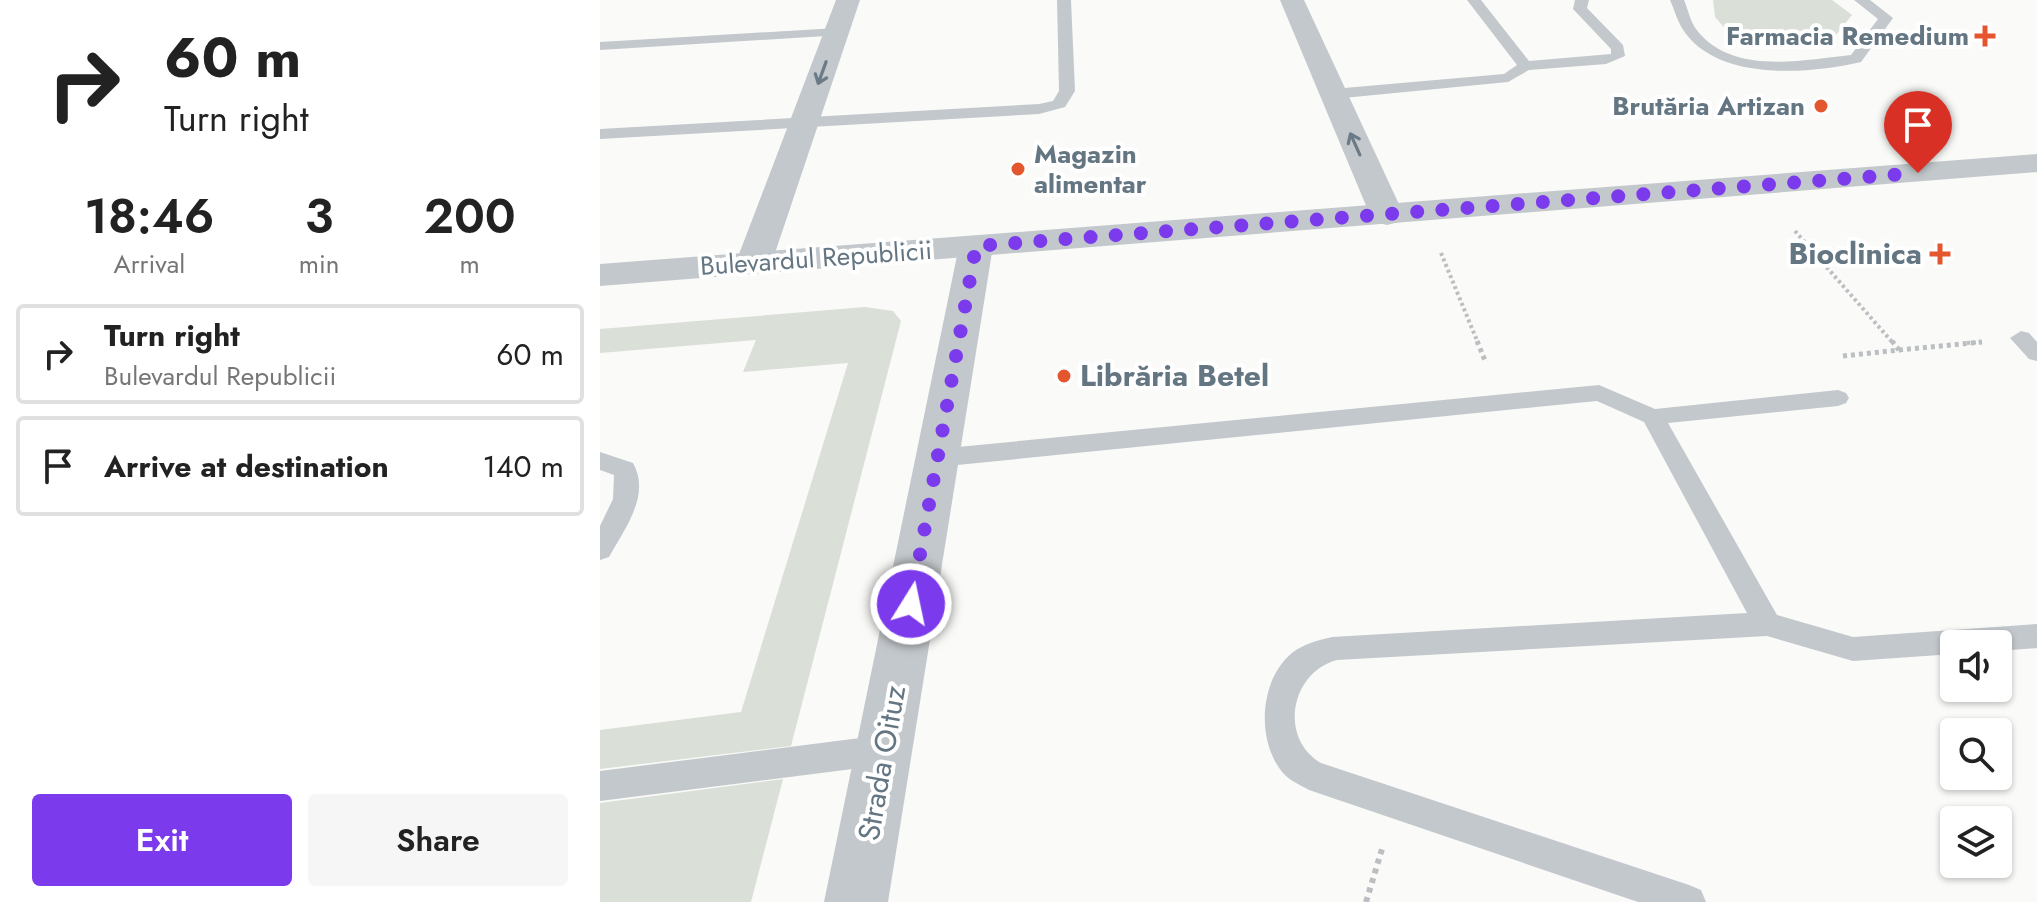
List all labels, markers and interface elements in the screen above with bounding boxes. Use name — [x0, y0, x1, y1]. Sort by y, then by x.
text: 60 m — [164, 17, 301, 98]
place label: Farmacia Remedium — [1726, 17, 1969, 55]
marker: Farmacia Remedium — [1976, 27, 1994, 45]
icon: right — [32, 32, 136, 136]
one-way arrow — [814, 61, 828, 85]
place label: Brutăria Artizan — [1612, 87, 1805, 125]
pin — [1884, 91, 1952, 173]
text: Turn right — [164, 92, 309, 144]
marker: Brutăria Artizan — [1812, 97, 1830, 115]
icon: arrive — [1896, 103, 1940, 147]
one-way arrow — [1347, 132, 1362, 156]
place label: Magazin alimentar — [1034, 135, 1147, 203]
marker: Magazin alimentar — [1009, 160, 1027, 178]
text: 18:46 — [84, 182, 214, 251]
text: 3 — [305, 182, 333, 251]
text: 200 — [424, 182, 516, 251]
street label: Bulevardul Republicii — [699, 231, 933, 285]
place label: Bioclinica — [1788, 232, 1922, 275]
marker: Bioclinica — [1929, 243, 1951, 265]
text: Arrival — [114, 245, 185, 283]
text: min — [299, 245, 339, 283]
text: m — [460, 245, 480, 283]
text: Turn right — [104, 314, 240, 357]
icon: right — [36, 332, 80, 376]
text: 60 m — [496, 333, 564, 376]
place label: Librăria Betel — [1080, 354, 1269, 397]
text: Bulevardul Republicii — [104, 357, 336, 395]
marker: Librăria Betel — [1055, 367, 1073, 385]
icon: arrive — [36, 444, 80, 488]
text: Arrive at destination — [104, 445, 389, 488]
text: 140 m — [483, 445, 564, 488]
position arrow — [869, 562, 953, 646]
map controls — [1940, 630, 2012, 878]
button: sound — [1940, 630, 2012, 702]
street label: Strada Oituz — [847, 682, 916, 844]
button: search — [1940, 718, 2012, 790]
button: Exit — [32, 794, 292, 886]
button: Share — [308, 794, 568, 886]
button: layers — [1940, 806, 2012, 878]

